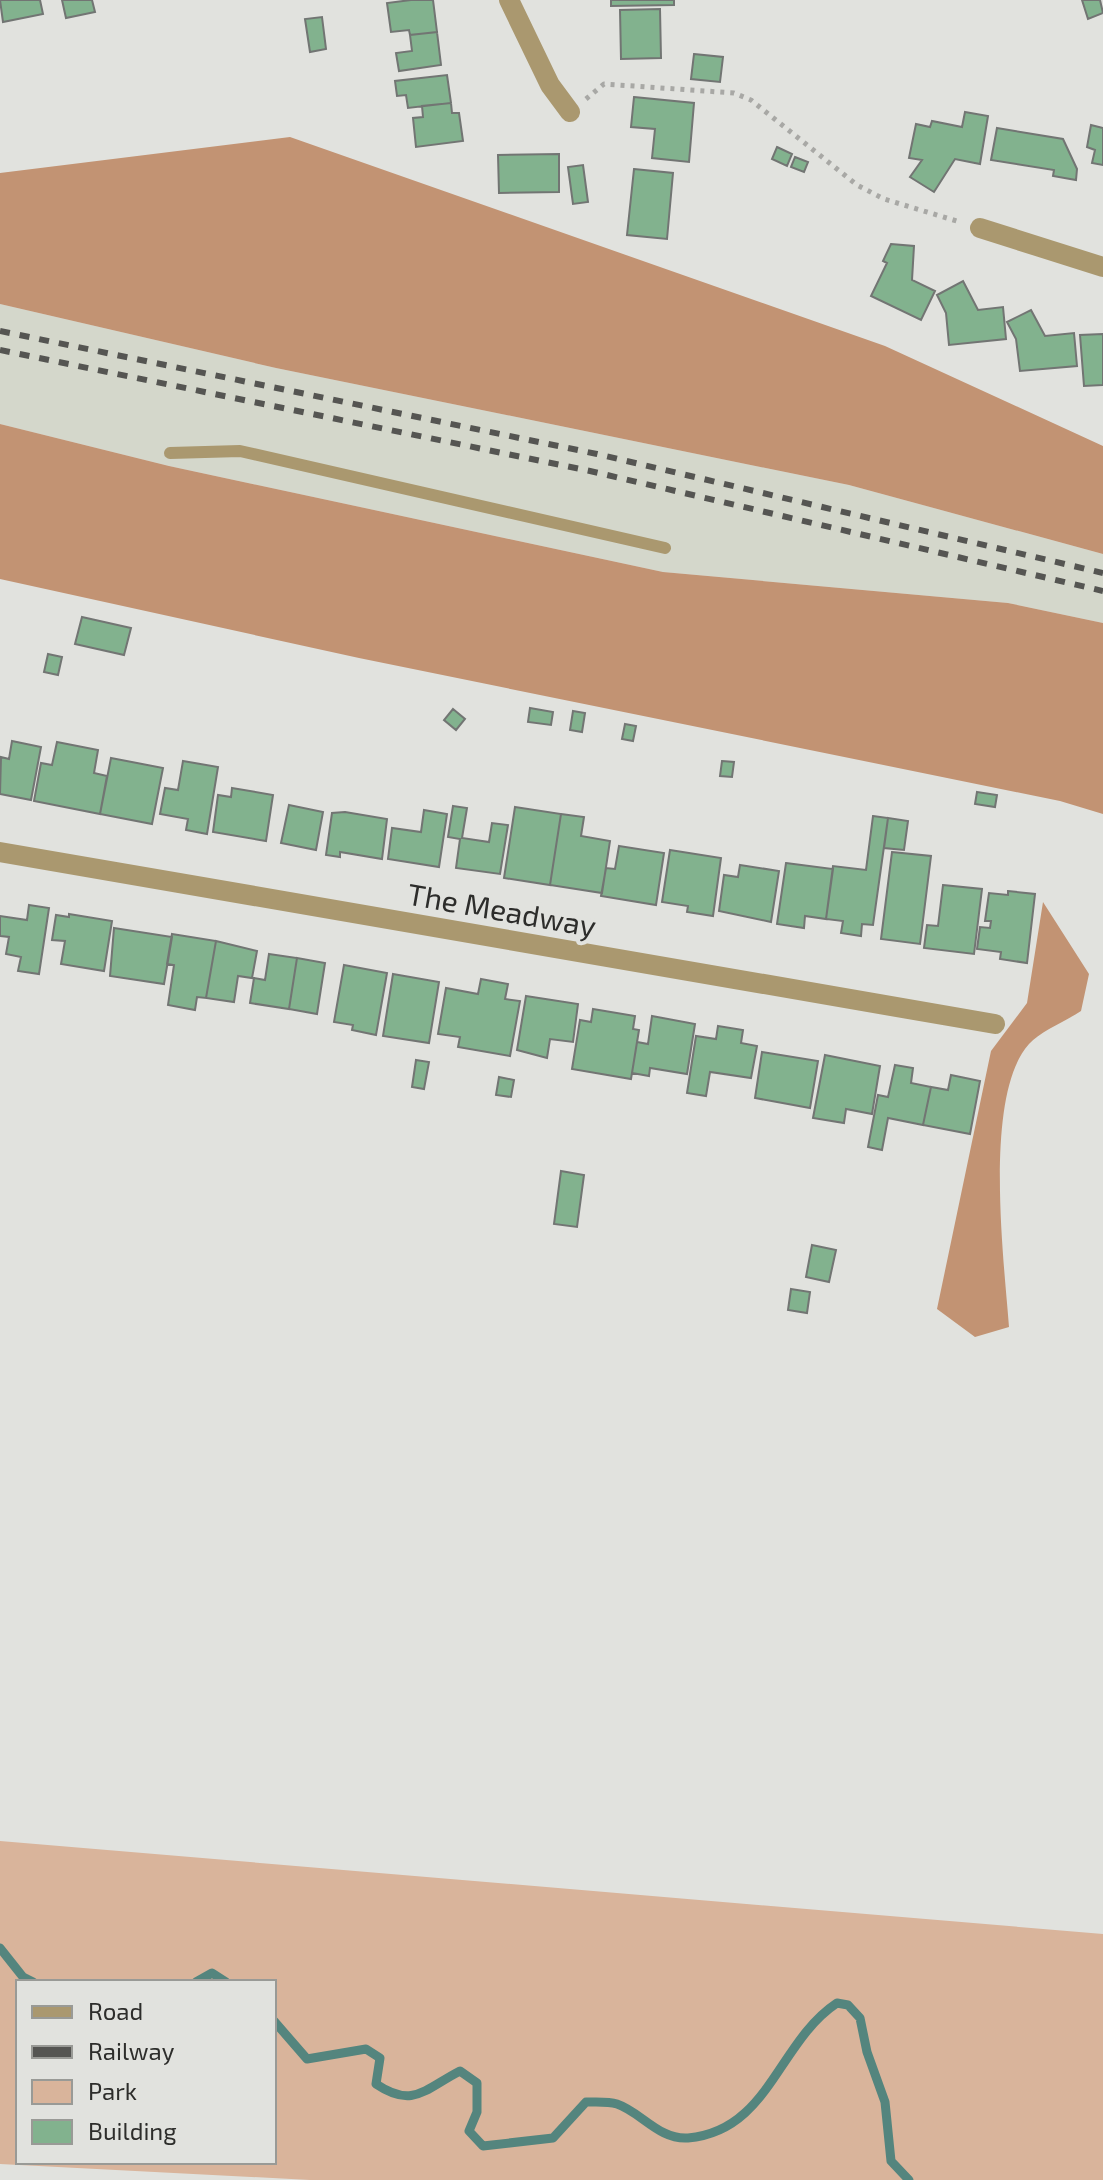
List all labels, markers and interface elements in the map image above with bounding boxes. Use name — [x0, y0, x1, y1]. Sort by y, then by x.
street label: The Meadway — [405, 875, 599, 943]
legend — [16, 1980, 276, 2164]
text: Road — [88, 1996, 143, 2025]
text: Railway — [88, 2036, 175, 2065]
text: Park — [88, 2076, 137, 2105]
text: Building — [88, 2116, 177, 2145]

